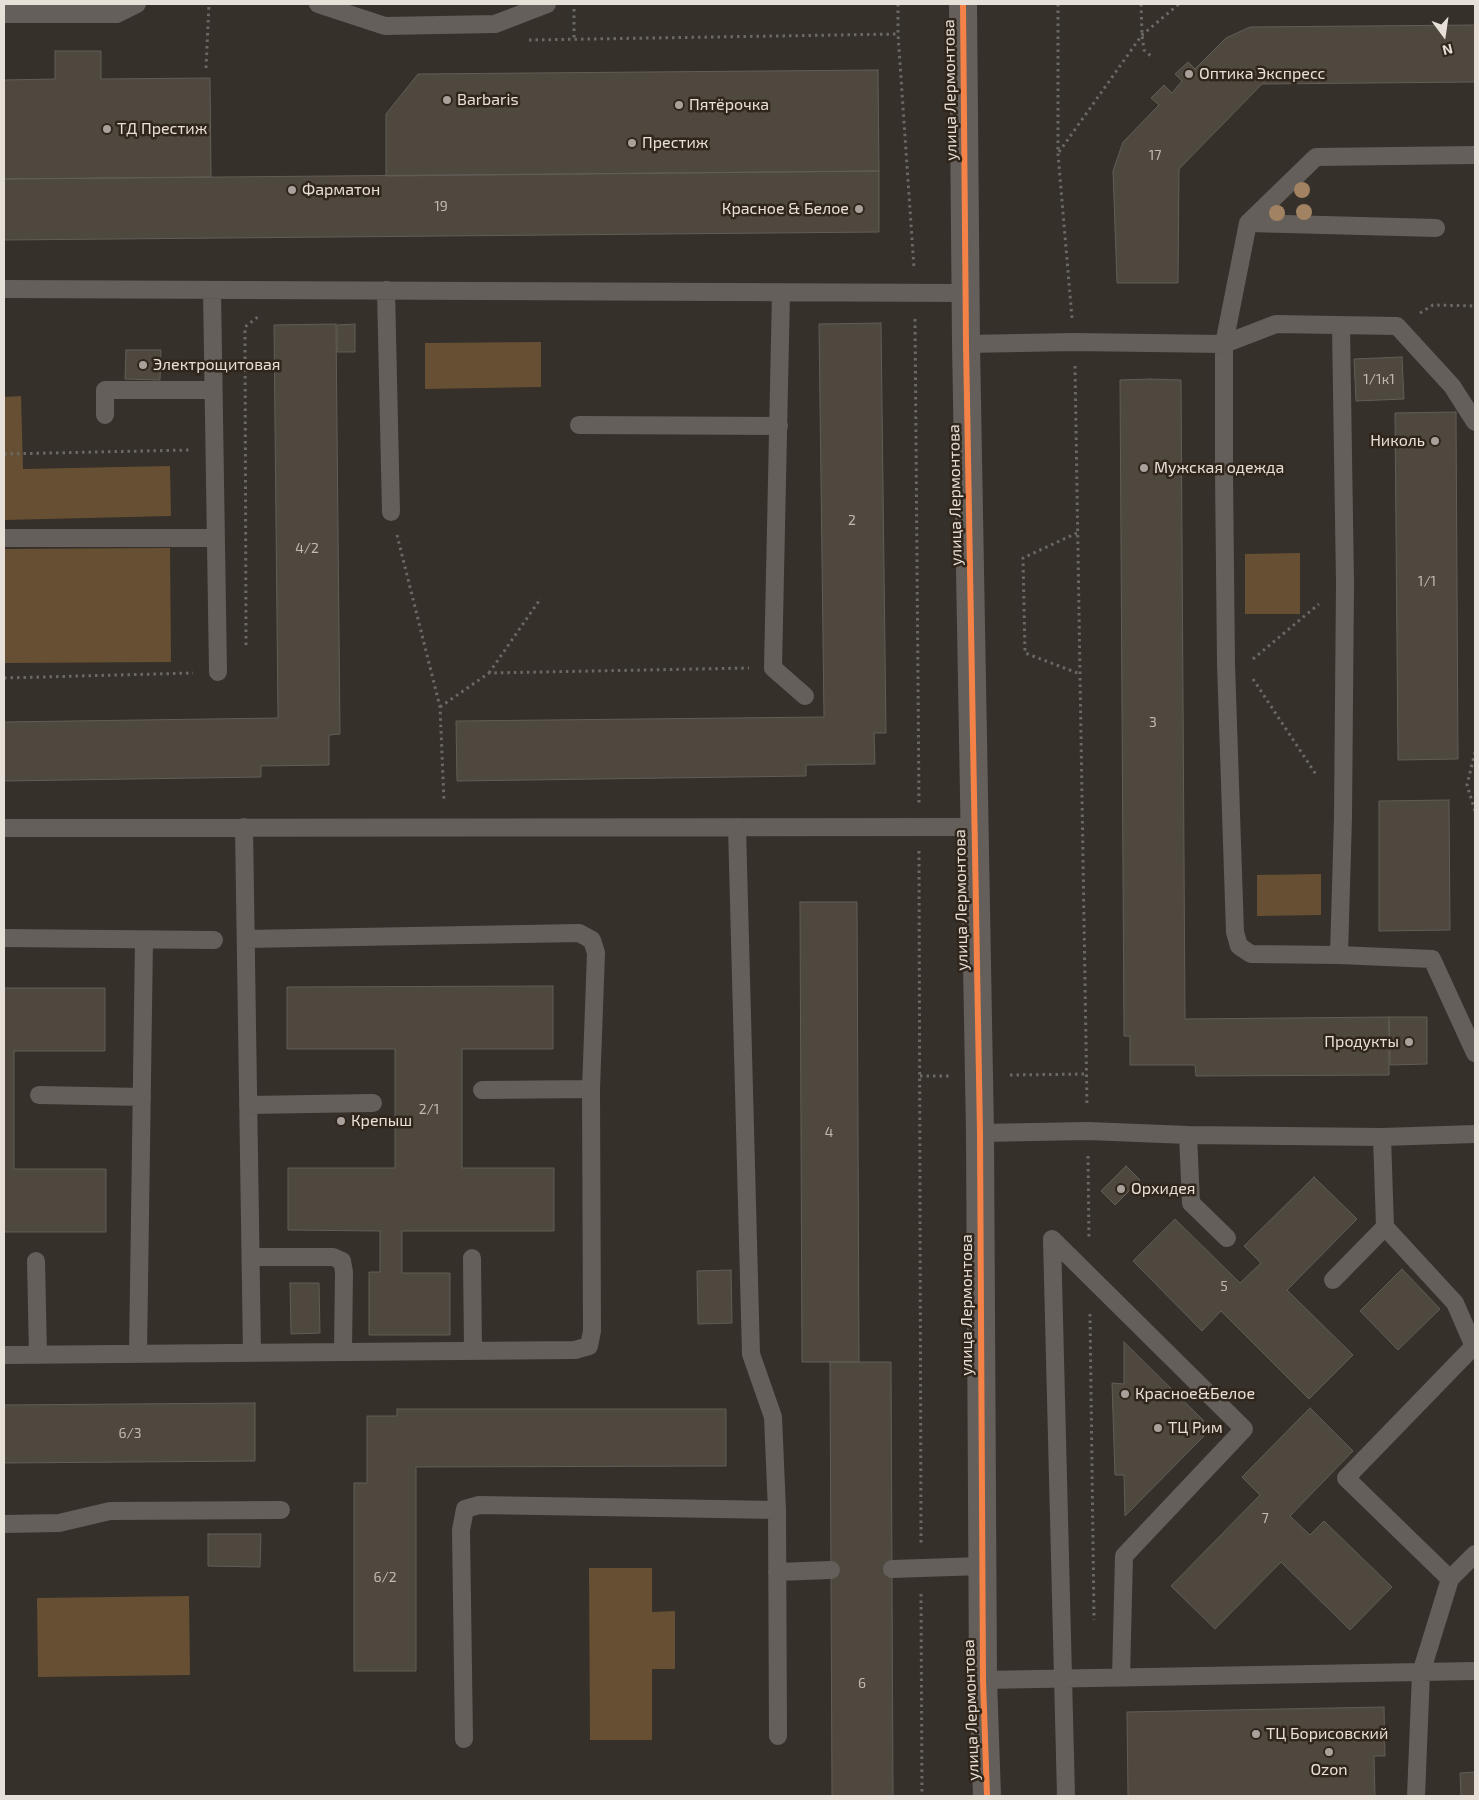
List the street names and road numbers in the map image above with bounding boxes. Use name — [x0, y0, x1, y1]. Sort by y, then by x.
street label: улица Лермонтова — [939, 19, 961, 161]
street label: улица Лермонтова — [944, 424, 966, 566]
street label: улица Лермонтова — [950, 829, 972, 971]
street label: улица Лермонтова — [957, 1234, 977, 1376]
street label: улица Лермонтова — [959, 1639, 983, 1781]

